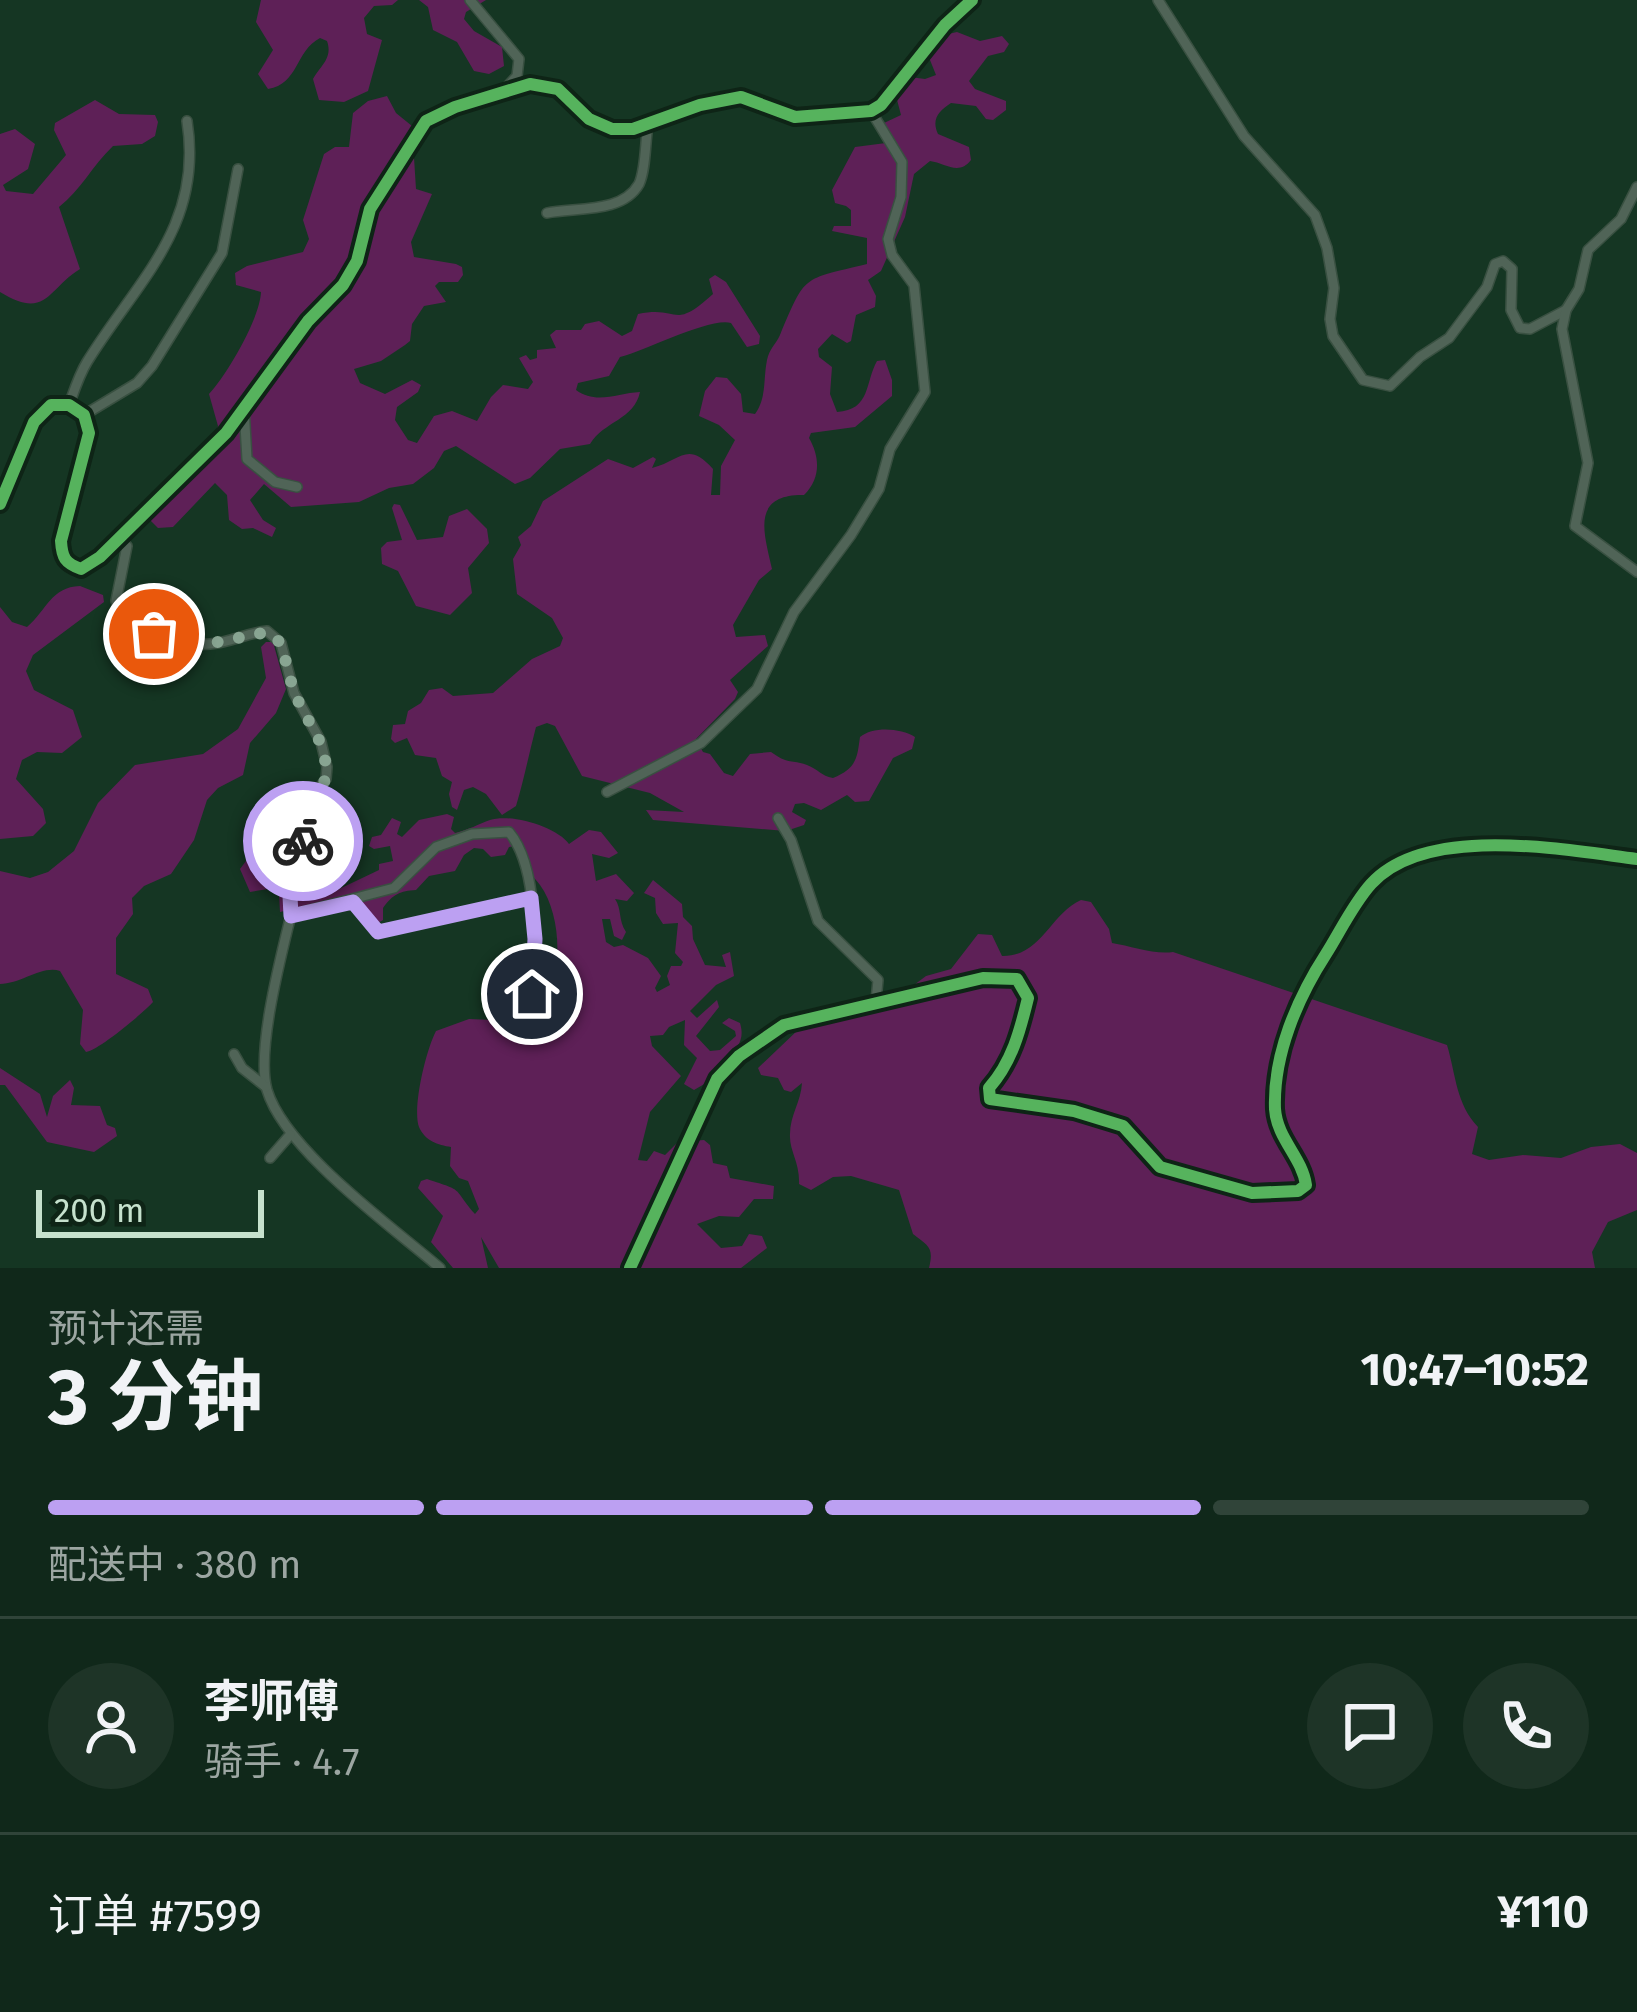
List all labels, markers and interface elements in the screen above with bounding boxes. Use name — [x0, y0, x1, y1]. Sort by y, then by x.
pin — [103, 583, 205, 685]
icon: bag — [121, 601, 187, 667]
courier — [243, 781, 363, 901]
icon: bike — [270, 808, 336, 874]
pin — [481, 943, 583, 1045]
icon: home — [499, 961, 565, 1027]
scale bar — [36, 1184, 264, 1237]
text: 200 m — [54, 1191, 144, 1231]
text: 预计还需 — [48, 1306, 204, 1352]
text: 10:47–10:52 — [1361, 1343, 1589, 1397]
text: 3 分钟 — [48, 1351, 263, 1445]
text: 配送中 · 380 m — [48, 1542, 302, 1588]
button: person — [48, 1663, 174, 1789]
button: chat — [1307, 1663, 1433, 1789]
button: phone — [1463, 1663, 1589, 1789]
text: 李师傅 — [204, 1675, 339, 1729]
text: 骑手 · 4.7 — [204, 1739, 359, 1785]
text: ¥110 — [1498, 1885, 1589, 1939]
text: 订单 #7599 — [48, 1889, 262, 1943]

